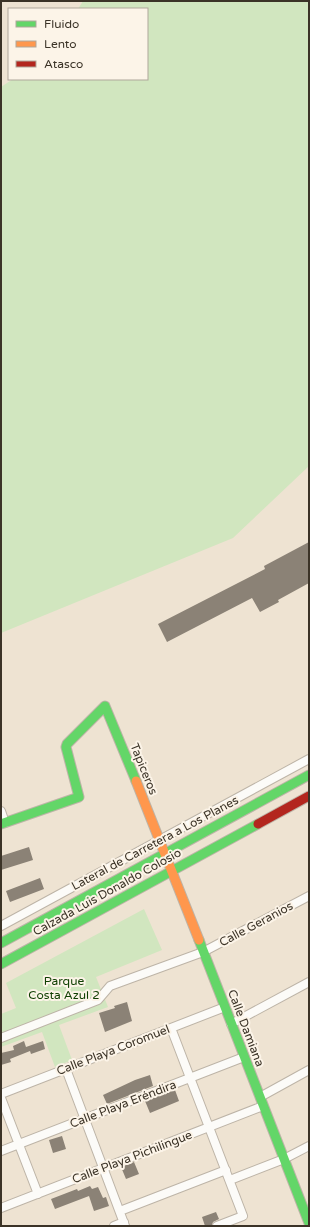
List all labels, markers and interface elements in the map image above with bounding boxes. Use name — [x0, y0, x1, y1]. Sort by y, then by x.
legend — [8, 8, 148, 80]
text: Fluido — [44, 17, 79, 31]
text: Lento — [44, 37, 77, 51]
text: Atasco — [44, 57, 83, 71]
street label: Tapiceros — [127, 741, 161, 797]
street label: Lateral de Carretera a Los Planes — [69, 793, 241, 893]
street label: Calzada Luis Donaldo Colosio — [30, 845, 184, 939]
street label: Calle Geranios — [217, 899, 295, 949]
park label: Parque Costa Azul 2 — [28, 974, 100, 1002]
street label: Calle Damiana — [225, 987, 267, 1069]
street label: Calle Playa Coromuel — [54, 1022, 172, 1078]
street label: Calle Playa Eréndira — [68, 1077, 178, 1131]
street label: Calle Playa Pichilingue — [70, 1128, 194, 1186]

